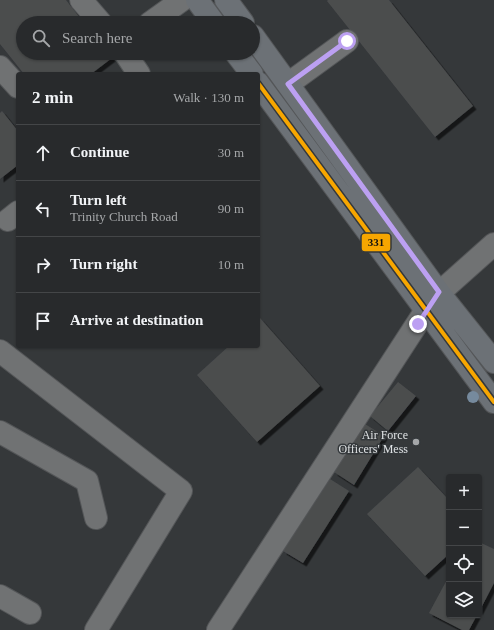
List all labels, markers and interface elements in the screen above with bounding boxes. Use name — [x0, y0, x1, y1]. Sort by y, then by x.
search box — [16, 16, 260, 60]
icon: search — [30, 27, 52, 49]
text: Search here — [62, 30, 132, 46]
route start — [338, 32, 356, 50]
text: 2 min — [32, 88, 73, 107]
text: Walk · 130 m — [173, 90, 244, 105]
icon: ahead — [32, 142, 54, 164]
text: Continue — [70, 144, 129, 160]
text: 30 m — [218, 145, 244, 160]
text: Turn left — [70, 192, 127, 208]
icon: left — [32, 198, 54, 220]
text: 90 m — [218, 201, 244, 216]
text: Trinity Church Road — [70, 209, 178, 224]
line badge: 331 — [361, 233, 391, 252]
text: 331 — [368, 236, 384, 248]
icon: right — [32, 254, 54, 276]
text: Turn right — [70, 256, 137, 272]
text: 10 m — [218, 257, 244, 272]
icon: arrive — [32, 310, 54, 332]
text: Arrive at destination — [70, 312, 203, 328]
route end — [409, 315, 427, 333]
place label: Air Force Officers' Mess — [338, 428, 408, 456]
marker: Air Force Officers' Mess — [411, 437, 421, 447]
map controls — [446, 474, 482, 618]
button: + — [446, 474, 482, 510]
button: − — [446, 510, 482, 546]
button: locate — [446, 546, 482, 582]
button: layers — [446, 582, 482, 618]

